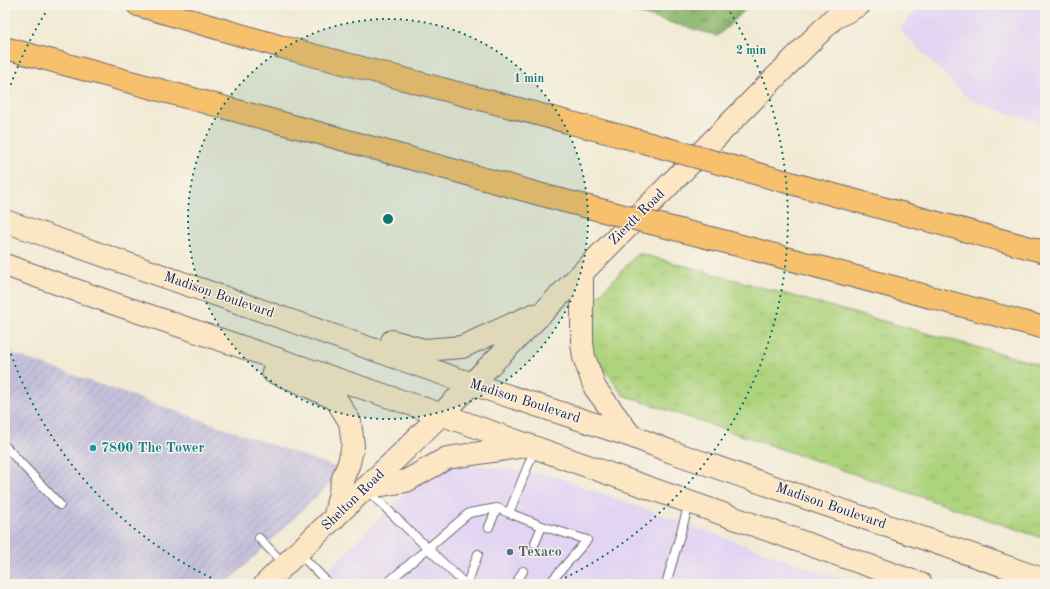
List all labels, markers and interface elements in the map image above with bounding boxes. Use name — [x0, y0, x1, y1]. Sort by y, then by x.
text: 2 min — [736, 45, 766, 57]
text: 1 min — [514, 73, 544, 85]
street label: Zierdt Road — [606, 186, 668, 248]
centre of rings — [381, 212, 395, 226]
street label: Madison Boulevard — [162, 270, 276, 320]
street label: Madison Boulevard — [468, 376, 582, 426]
place label: 7800 The Tower — [101, 441, 205, 455]
marker: 7800 The Tower — [88, 443, 98, 453]
street label: Shelton Road — [319, 467, 387, 533]
street label: Madison Boulevard — [774, 481, 888, 531]
place label: Texaco — [518, 545, 562, 559]
marker: Texaco — [505, 547, 515, 557]

